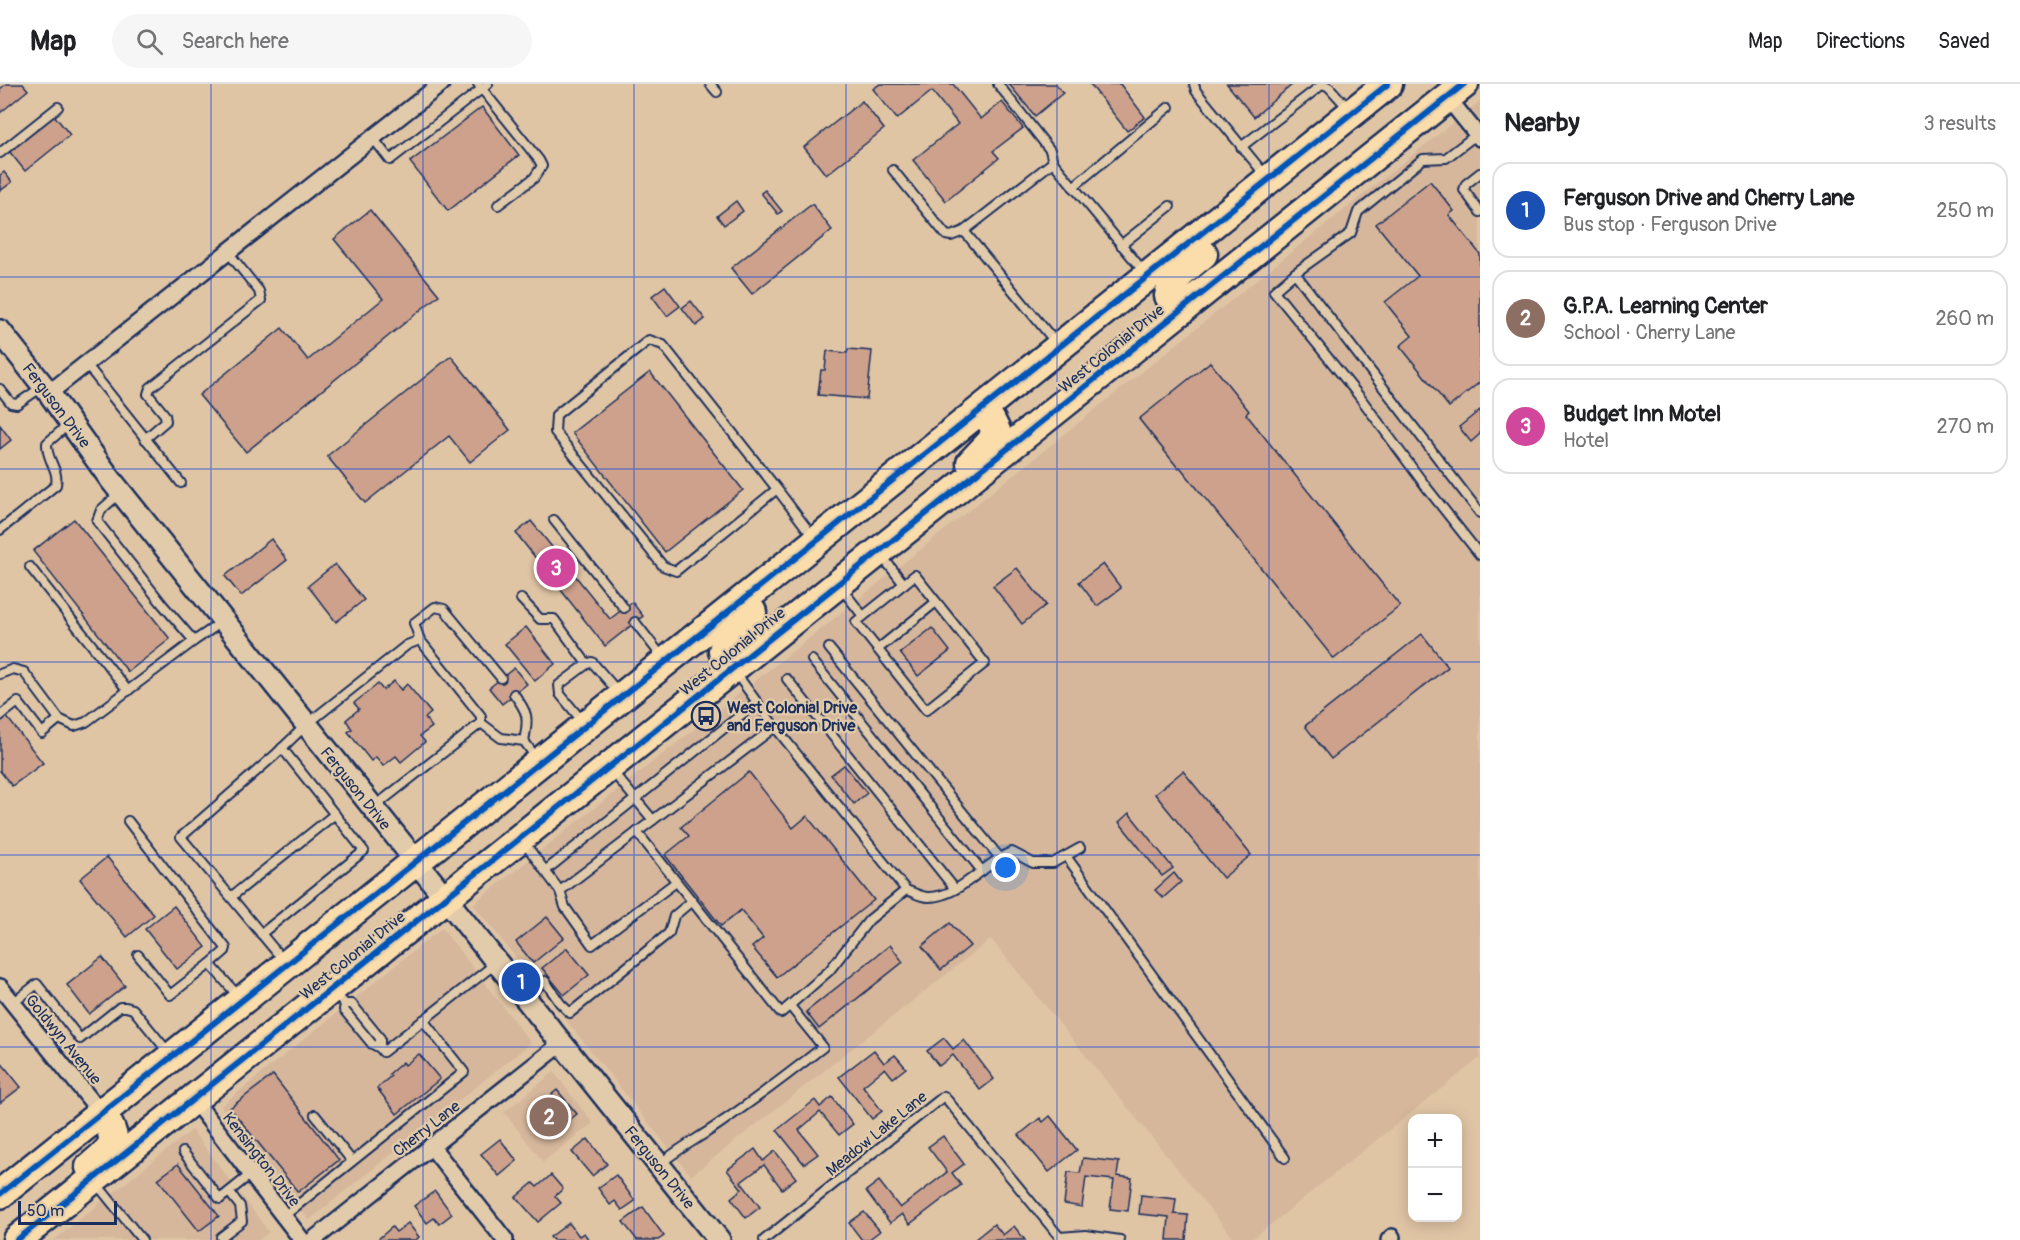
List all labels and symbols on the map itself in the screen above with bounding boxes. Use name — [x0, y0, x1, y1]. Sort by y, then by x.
street label: West Colonial Drive — [1055, 300, 1169, 397]
street label: Ferguson Drive — [18, 359, 95, 452]
pin: 3 — [536, 546, 576, 590]
street label: West Colonial Drive — [676, 603, 790, 700]
place label: West Colonial Drive and Ferguson Drive — [727, 698, 858, 736]
bus stop icon: West Colonial Drive and Ferguson Drive — [690, 700, 722, 732]
street label: Ferguson Drive — [316, 743, 395, 834]
your location — [991, 853, 1020, 882]
street label: West Colonial Drive — [296, 907, 410, 1004]
pin: 1 — [502, 960, 540, 1004]
street label: Goldwyn Avenue — [21, 991, 106, 1089]
street label: Meadow Lake Lane — [822, 1087, 931, 1181]
pin: 2 — [530, 1094, 568, 1140]
street label: Cherry Lane — [389, 1096, 464, 1161]
street label: Kensington Drive — [218, 1108, 304, 1211]
street label: Ferguson Drive — [620, 1122, 699, 1213]
scale bar — [18, 1198, 117, 1226]

